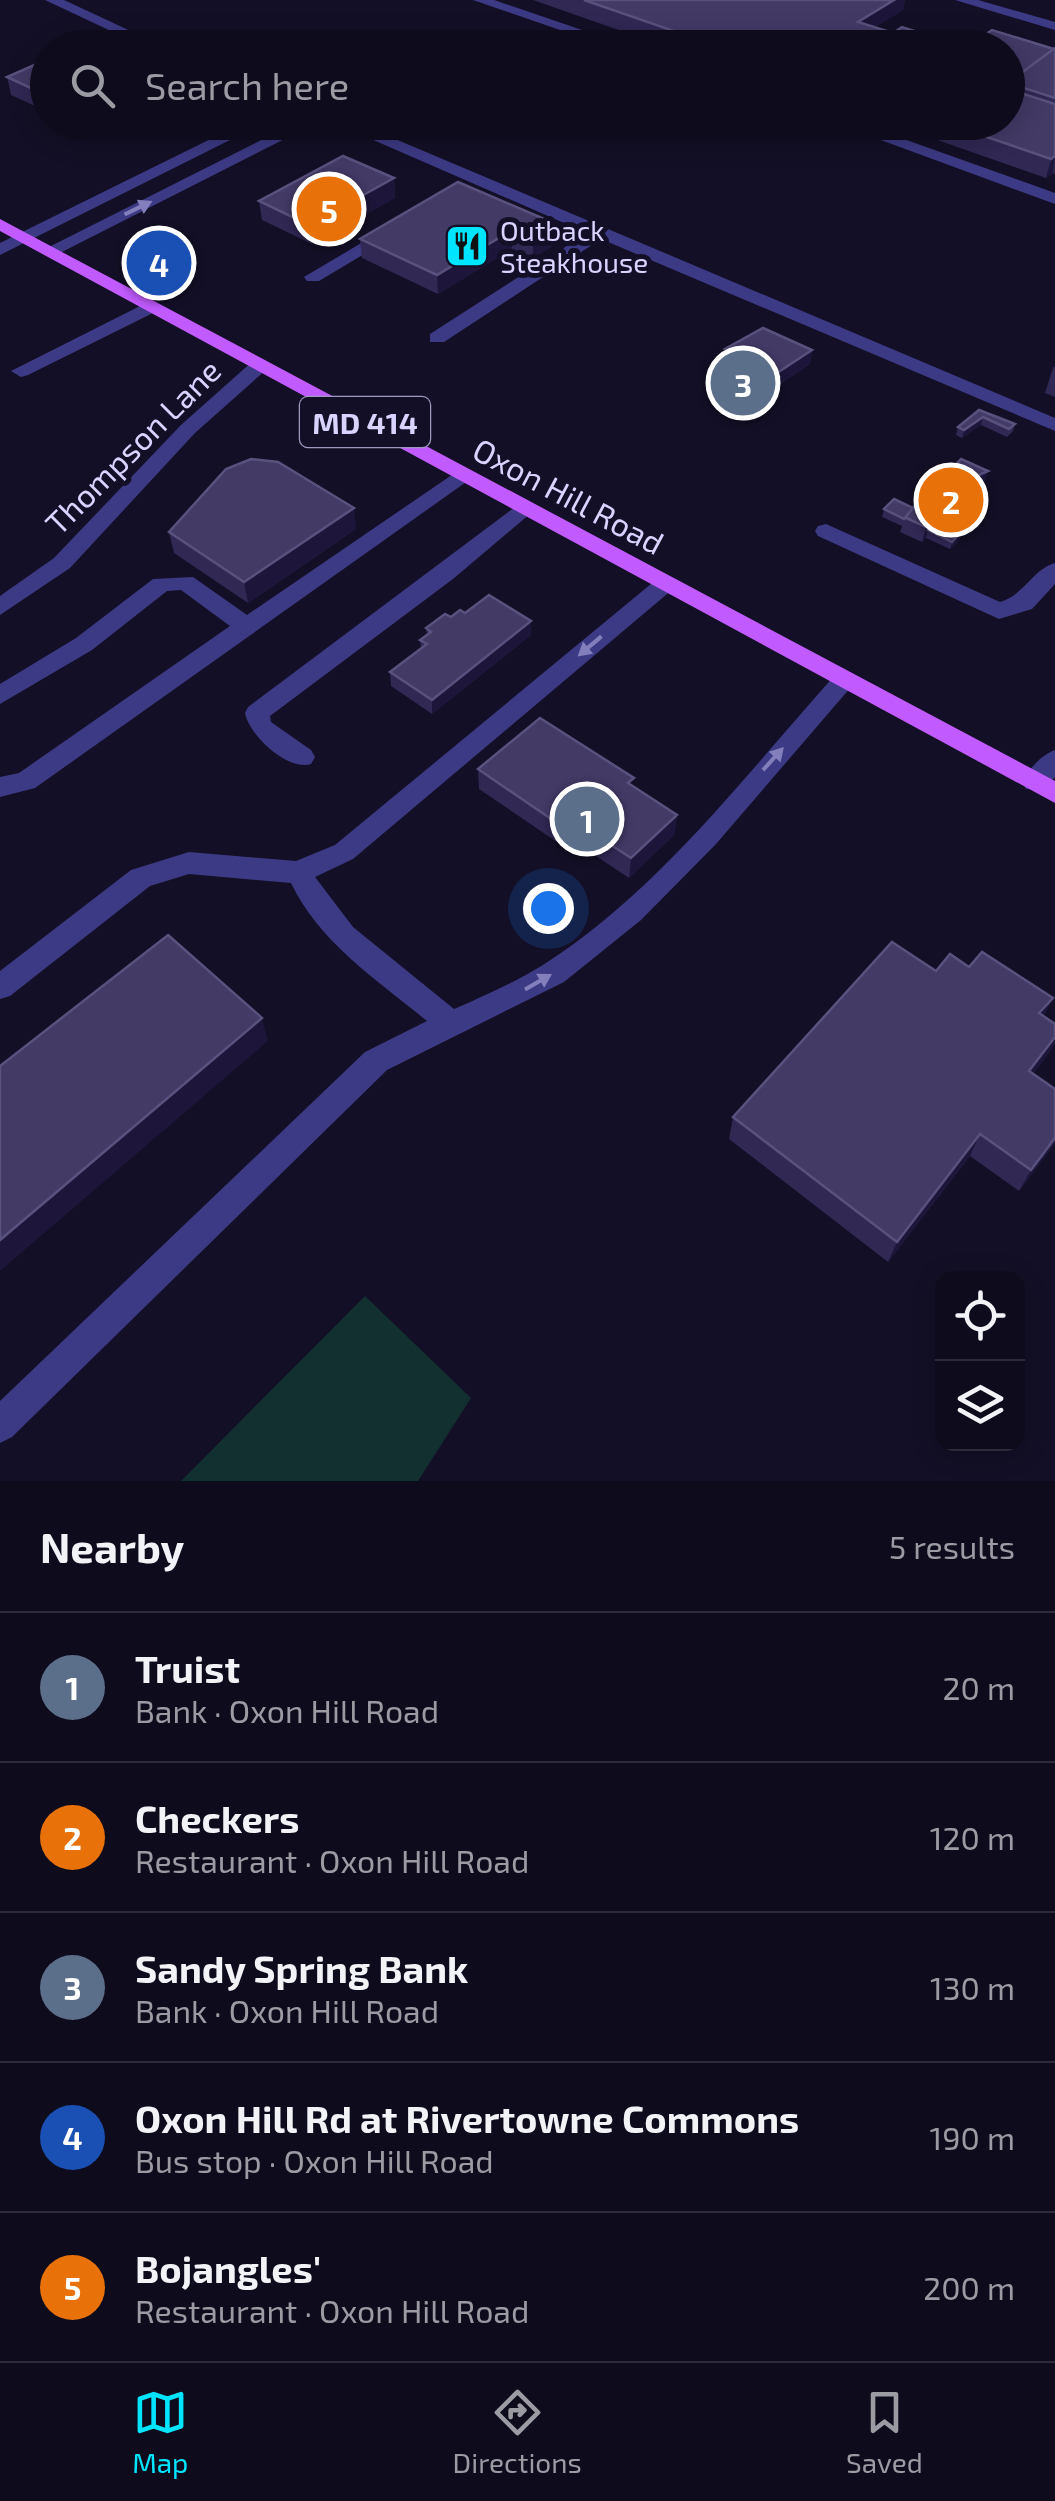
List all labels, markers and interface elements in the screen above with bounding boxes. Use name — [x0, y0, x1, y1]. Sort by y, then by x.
search box — [30, 30, 1025, 140]
icon: search — [65, 58, 120, 113]
text: Search here — [145, 62, 349, 108]
pin: 5 — [296, 172, 362, 246]
one-way arrow — [123, 200, 152, 217]
place label: Outback Steakhouse — [500, 213, 648, 279]
restaurant icon: Outback Steakhouse — [444, 223, 490, 269]
pin: 4 — [126, 226, 192, 300]
pin: 3 — [710, 346, 776, 420]
street label: Thompson Lane — [37, 351, 227, 541]
road number: MD 414 — [300, 397, 430, 447]
street label: Oxon Hill Road — [467, 429, 671, 561]
pin: 2 — [918, 462, 984, 538]
one-way arrow — [578, 635, 603, 656]
one-way arrow — [761, 747, 784, 771]
pin: 1 — [554, 782, 620, 856]
your location — [523, 883, 574, 934]
one-way arrow — [524, 974, 552, 991]
map controls — [935, 1271, 1025, 1451]
button: locate — [935, 1271, 1025, 1361]
button: layers — [935, 1361, 1025, 1451]
text: Nearby — [40, 1521, 184, 1571]
text: 5 results — [889, 1527, 1015, 1565]
text: Truist — [135, 1645, 240, 1691]
text: 1 — [66, 1668, 79, 1706]
text: 20 m — [943, 1668, 1015, 1706]
text: Bank · Oxon Hill Road — [135, 1691, 439, 1729]
text: Checkers — [135, 1795, 299, 1841]
text: 2 — [63, 1818, 82, 1856]
text: 120 m — [930, 1818, 1015, 1856]
text: Restaurant · Oxon Hill Road — [135, 1841, 529, 1879]
text: Sandy Spring Bank — [135, 1945, 468, 1991]
text: 3 — [63, 1968, 82, 2006]
text: 130 m — [930, 1968, 1015, 2006]
text: Bank · Oxon Hill Road — [135, 1991, 439, 2029]
text: Oxon Hill Rd at Rivertowne Commons — [135, 2095, 799, 2141]
text: 4 — [62, 2118, 83, 2156]
text: 190 m — [929, 2118, 1015, 2156]
text: Bus stop · Oxon Hill Road — [135, 2141, 494, 2179]
text: Bojangles' — [135, 2245, 321, 2291]
text: 5 — [64, 2268, 81, 2306]
text: 200 m — [923, 2268, 1015, 2306]
text: Restaurant · Oxon Hill Road — [135, 2291, 529, 2329]
tab: Map — [132, 2385, 188, 2479]
tab: Directions — [453, 2385, 582, 2479]
tab: Saved — [846, 2385, 923, 2479]

